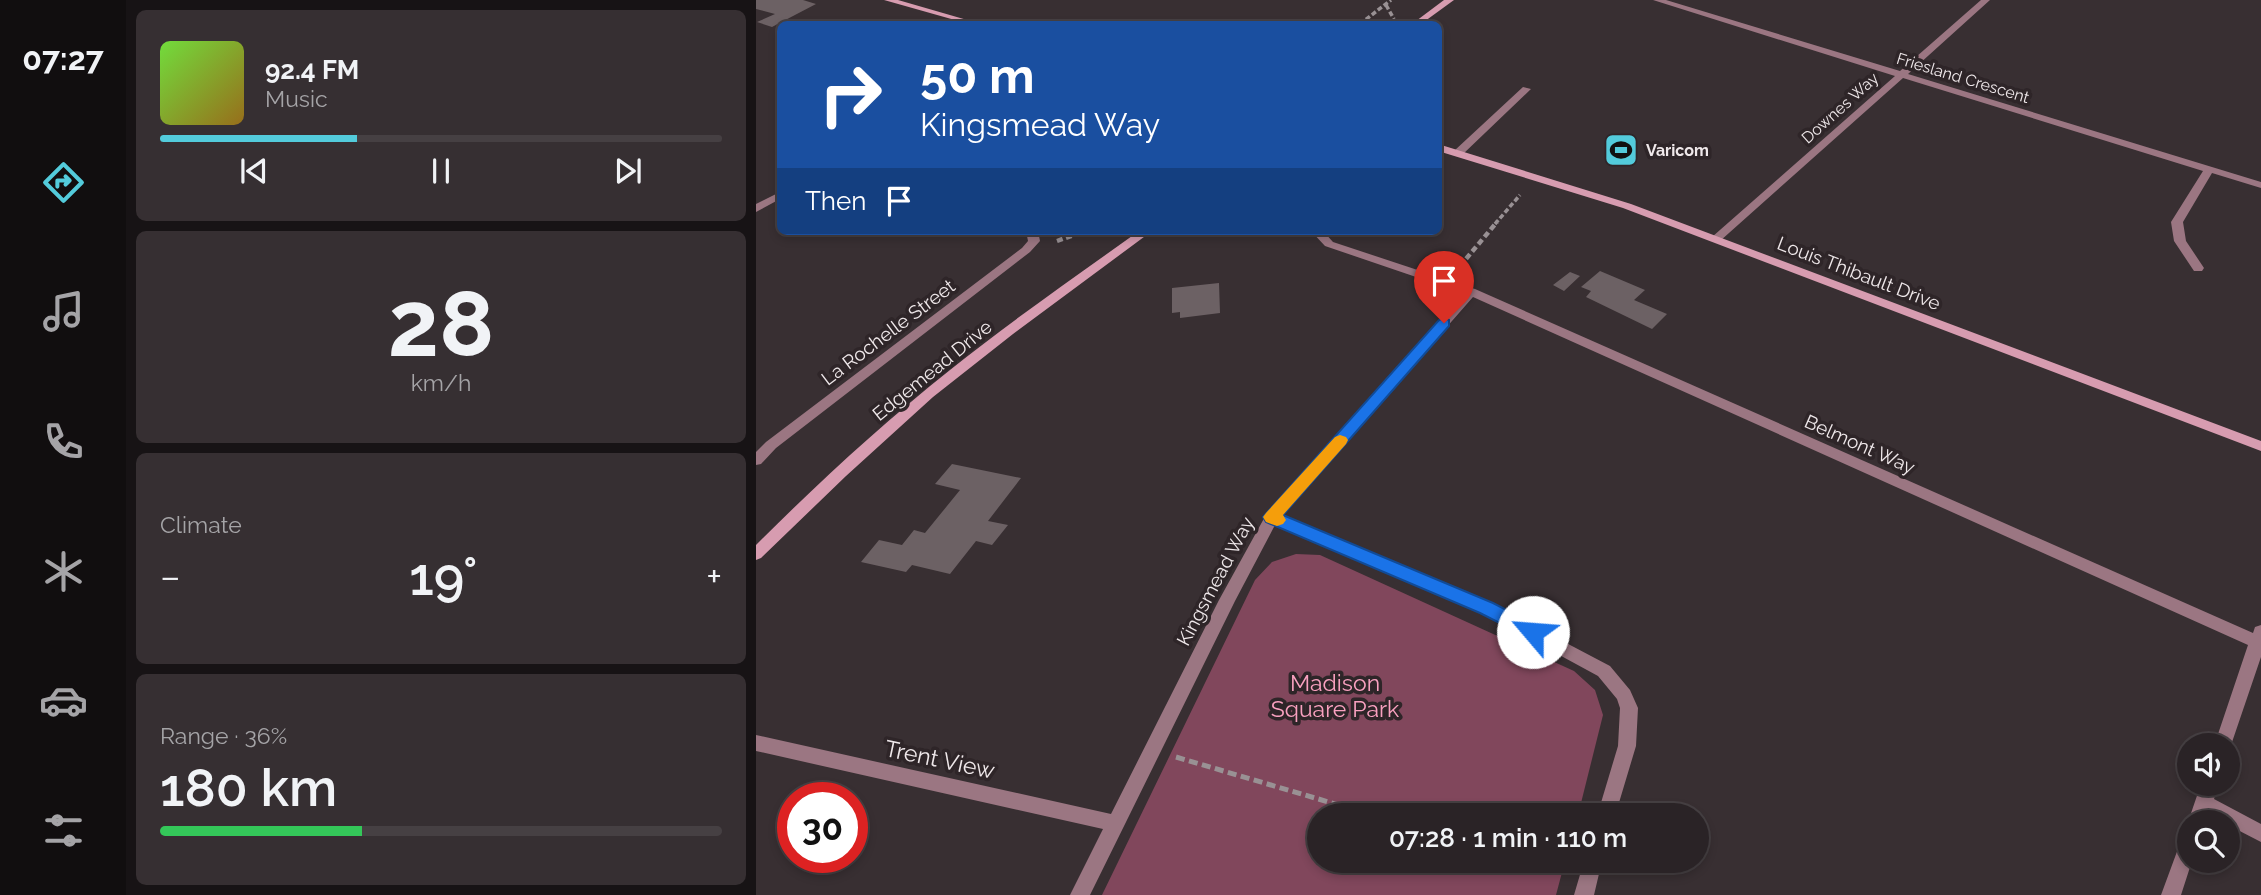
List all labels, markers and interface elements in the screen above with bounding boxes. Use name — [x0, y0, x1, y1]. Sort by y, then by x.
text: 07:27 — [22, 40, 104, 77]
text: 50 m — [920, 47, 1035, 104]
icon: right — [805, 49, 896, 140]
street label: Friesland Crescent — [1894, 49, 2032, 107]
text: 92.4 FM — [265, 55, 359, 85]
street label: Downes Way — [1798, 68, 1883, 147]
text: Music — [265, 85, 328, 112]
text: Kingsmead Way — [920, 106, 1160, 143]
sports icon: Varicom — [1602, 131, 1640, 169]
place label: Varicom — [1646, 141, 1709, 160]
icon: previous — [235, 152, 273, 190]
icon: pause — [422, 152, 460, 190]
icon: next — [609, 152, 647, 190]
icon: directions — [39, 158, 88, 207]
icon: arrive — [880, 182, 918, 220]
text: Then — [805, 186, 866, 216]
street label: Louis Thibault Drive — [1774, 232, 1944, 314]
pin — [1414, 251, 1474, 323]
icon: arrive — [1425, 262, 1463, 300]
text: 28 — [388, 270, 494, 377]
street label: La Rochelle Street — [817, 274, 960, 389]
icon: music — [39, 287, 88, 336]
street label: Edgemead Drive — [868, 315, 996, 425]
text: km/h — [411, 369, 471, 396]
street label: Belmont Way — [1801, 410, 1919, 478]
icon: phone — [39, 417, 88, 466]
text: Climate — [160, 511, 242, 538]
street label: Kingsmead Way — [1172, 513, 1258, 649]
text: 19° — [409, 546, 477, 607]
icon: climate — [39, 547, 88, 596]
text: − — [160, 554, 180, 599]
text: + — [706, 554, 722, 599]
position arrow — [1496, 595, 1570, 669]
park label: Madison Square Park — [1271, 669, 1399, 722]
icon: car — [39, 676, 88, 725]
text: Range · 36% — [160, 722, 287, 749]
map controls — [2177, 733, 2240, 873]
button: sound — [2177, 733, 2240, 796]
street label: Trent View — [883, 734, 998, 784]
text: 180 km — [160, 757, 337, 818]
speed limit sign: 30 — [777, 782, 868, 873]
icon: filters — [39, 806, 88, 855]
button: search — [2177, 810, 2240, 873]
text: 07:28 · 1 min · 110 m — [1389, 823, 1627, 853]

